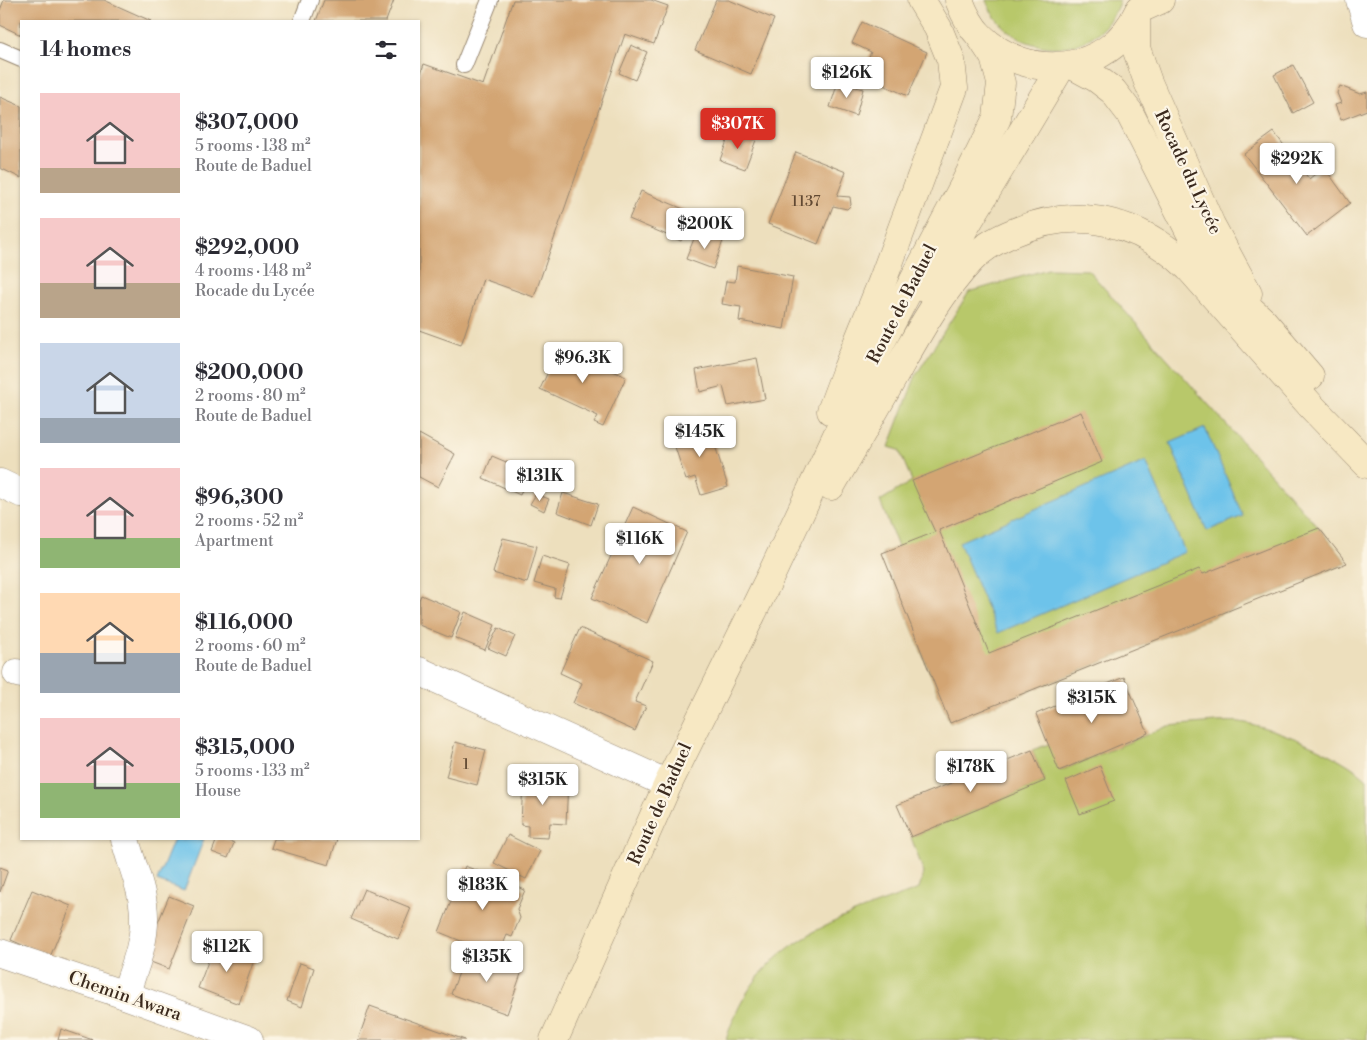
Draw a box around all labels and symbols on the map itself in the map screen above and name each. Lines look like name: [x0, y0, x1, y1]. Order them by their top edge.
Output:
pin: $126K: [812, 56, 882, 99]
street label: Rocade du Lycée: [1149, 106, 1227, 238]
pin: $307K: [703, 108, 773, 150]
pin: $292K: [1262, 142, 1332, 185]
house number: 1137: [792, 192, 821, 211]
pin: $200K: [670, 208, 740, 250]
street label: Route de Baduel: [862, 240, 942, 368]
pin: $96.3K: [542, 342, 624, 384]
pin: $145K: [665, 416, 735, 458]
pin: $131K: [505, 460, 575, 502]
pin: $116K: [605, 522, 675, 565]
pin: $315K: [1057, 682, 1127, 724]
street label: Route de Baduel: [623, 739, 697, 869]
pin: $178K: [936, 750, 1006, 793]
house number: 1: [463, 755, 470, 774]
pin: $315K: [508, 764, 578, 806]
pin: $183K: [448, 868, 518, 911]
pin: $112K: [192, 930, 262, 973]
pin: $135K: [452, 940, 522, 983]
street label: Chemin Awara: [65, 966, 186, 1026]

